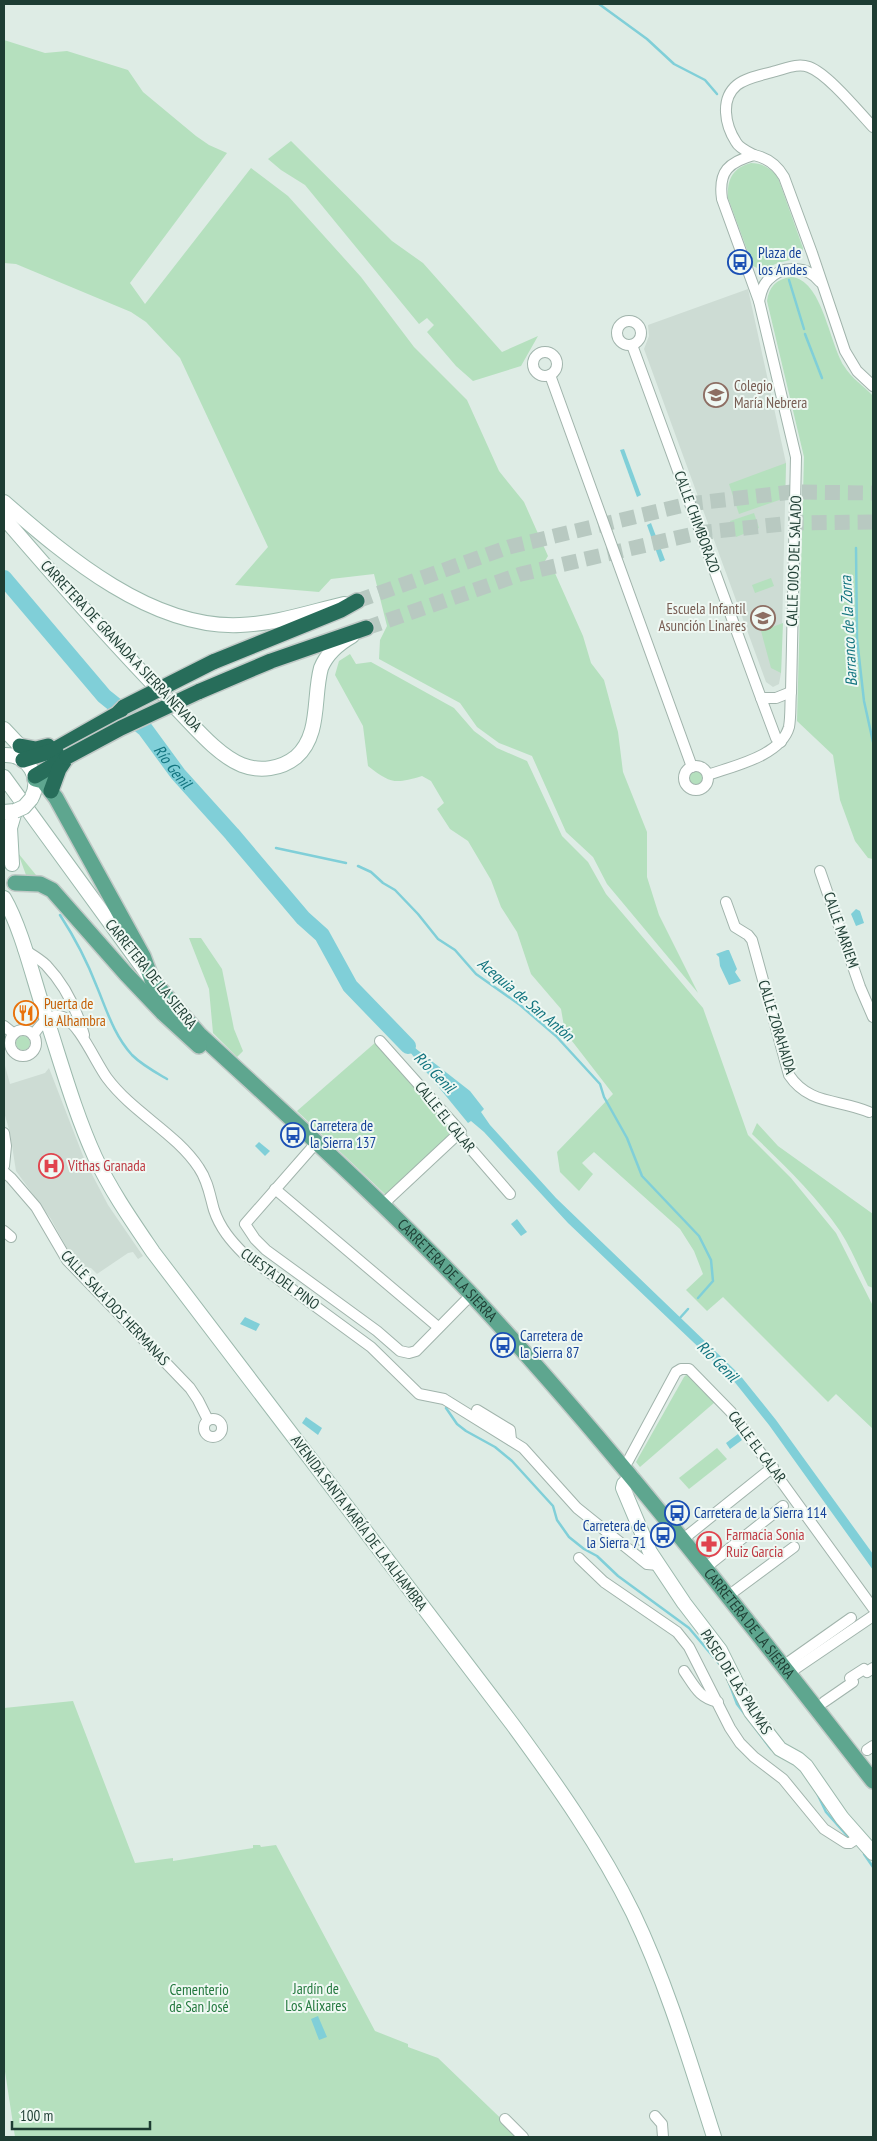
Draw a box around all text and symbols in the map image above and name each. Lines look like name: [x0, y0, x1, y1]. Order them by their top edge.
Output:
place label: Plaza de los Andes: [758, 243, 807, 279]
bus stop icon: Plaza de los Andes: [727, 249, 753, 275]
place label: Colegio María Nebrera: [734, 376, 807, 412]
school or university icon: Colegio María Nebrera: [703, 382, 729, 408]
street label: CALLE CHIMBORAZO: [670, 468, 725, 575]
street label: CALLE OJOS DEL SALADO: [782, 495, 805, 627]
street label: CARRETERA DE GRANADA A SIERRA NEVADA: [37, 556, 207, 736]
water label: Barranco de la Zorra: [835, 574, 861, 687]
place label: Escuela Infantil Asunción Linares: [658, 599, 747, 635]
school or university icon: Escuela Infantil Asunción Linares: [750, 605, 776, 631]
water label: Río Genil: [150, 740, 197, 794]
street label: CALLE MARIEM: [820, 889, 863, 970]
street label: CARRETERA DE LA SIERRA: [101, 915, 202, 1033]
water label: Acequia de San Antón: [474, 953, 579, 1046]
street label: CALLE ZORAHAIDA: [754, 978, 801, 1077]
place label: Puerta de la Alhambra: [44, 994, 106, 1030]
restaurant icon: Puerta de la Alhambra: [13, 1000, 39, 1026]
water label: Río Genil: [410, 1047, 461, 1098]
street label: CALLE EL CALAR: [411, 1078, 480, 1156]
place label: Carretera de la Sierra 137: [310, 1116, 376, 1152]
bus stop icon: Carretera de la Sierra 137: [280, 1122, 306, 1148]
hospital icon: Vithas Granada: [38, 1153, 64, 1179]
place label: Vithas Granada: [67, 1156, 146, 1175]
street label: CARRETERA DE LA SIERRA: [394, 1215, 502, 1326]
street label: CUESTA DEL PINO: [237, 1244, 323, 1314]
street label: CALLE SALA DOS HERMANAS: [57, 1246, 174, 1369]
place label: Carretera de la Sierra 87: [520, 1326, 583, 1362]
bus stop icon: Carretera de la Sierra 87: [490, 1332, 516, 1358]
water label: Río Genil: [693, 1336, 744, 1387]
street label: CALLE EL CALAR: [724, 1407, 791, 1486]
street label: AVENIDA SANTA MARÍA DE LA ALHAMBRA: [287, 1431, 432, 1615]
bus stop icon: Carretera de la Sierra 114: [664, 1500, 690, 1526]
place label: Carretera de la Sierra 114: [694, 1503, 827, 1522]
place label: Carretera de la Sierra 71: [583, 1516, 646, 1552]
bus stop icon: Carretera de la Sierra 71: [650, 1522, 676, 1548]
place label: Farmacia Sonia Ruiz Garcia: [726, 1525, 805, 1561]
pharmacy icon: Farmacia Sonia Ruiz Garcia: [696, 1531, 722, 1557]
street label: CARRETERA DE LA SIERRA: [700, 1564, 800, 1683]
street label: PASEO DE LAS PALMAS: [697, 1626, 776, 1738]
park label: Jardín de Los Alixares: [285, 1979, 347, 2015]
park label: Cementerio de San José: [169, 1980, 229, 2016]
scale bar: [12, 2098, 150, 2130]
text: 100 m: [20, 2106, 53, 2125]

